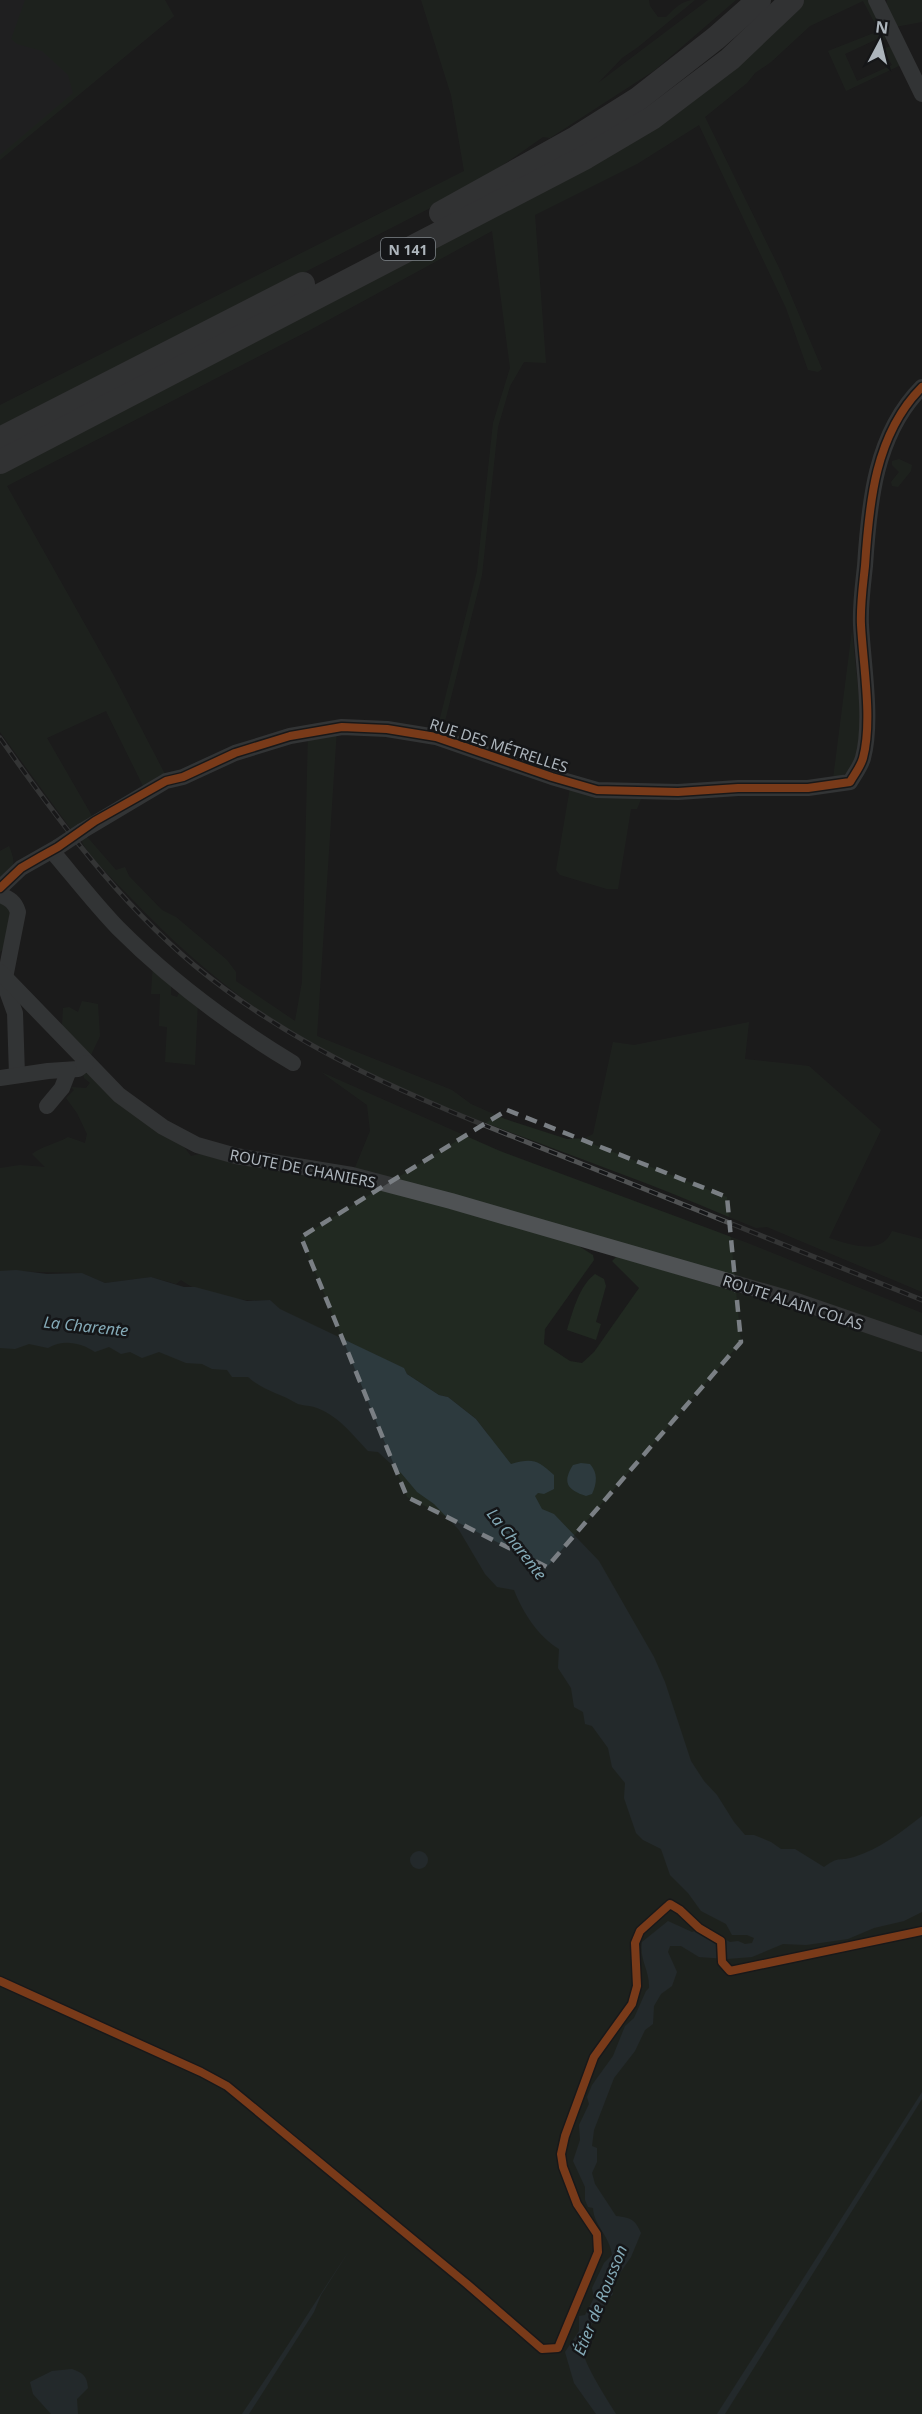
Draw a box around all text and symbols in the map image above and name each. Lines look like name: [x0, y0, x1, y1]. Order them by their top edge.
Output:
north arrow: [850, 12, 910, 72]
text: N: [874, 15, 890, 39]
road number: N 141: [381, 238, 435, 260]
street label: RUE DES MÉTRELLES: [427, 713, 571, 777]
street label: ROUTE DE CHANIERS: [228, 1144, 378, 1192]
street label: ROUTE ALAIN COLAS: [720, 1270, 866, 1334]
water label: La Charente: [42, 1311, 130, 1341]
water label: La Charente: [482, 1504, 552, 1584]
water label: Étier de Rousson: [568, 2242, 632, 2358]

